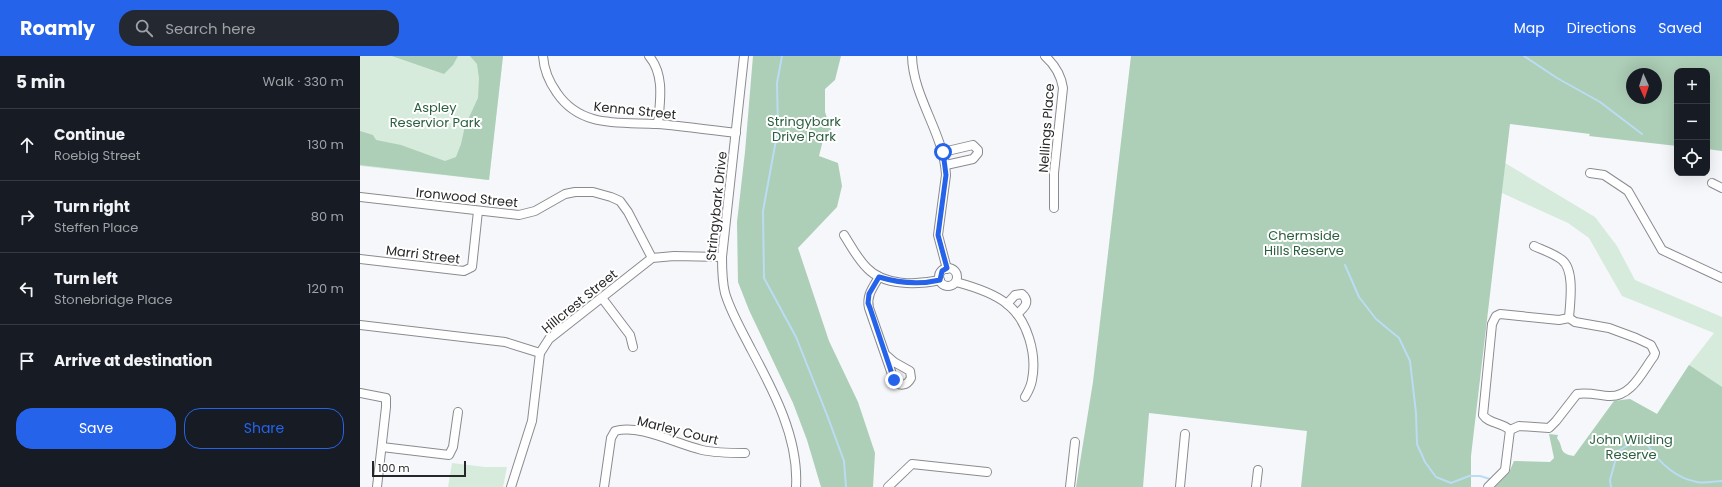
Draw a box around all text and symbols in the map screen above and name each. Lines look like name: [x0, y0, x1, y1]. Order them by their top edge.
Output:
search box: [119, 10, 399, 46]
text: Roamly: [20, 15, 95, 42]
icon: search: [133, 17, 155, 39]
text: Search here: [165, 18, 256, 39]
text: Map: [1514, 18, 1545, 38]
text: Directions: [1567, 18, 1636, 38]
text: Saved: [1658, 18, 1702, 38]
north arrow: [1626, 68, 1662, 104]
map controls: [1674, 68, 1710, 176]
button: +: [1674, 68, 1710, 104]
text: 5 min: [16, 70, 65, 94]
text: Walk · 330 m: [263, 72, 344, 91]
street label: Nellings Place: [1034, 83, 1059, 173]
street label: Kenna Street: [593, 97, 677, 124]
park label: Aspley Reservior Park: [390, 98, 481, 132]
button: −: [1674, 104, 1710, 140]
park label: Stringybark Drive Park: [767, 112, 841, 146]
text: Continue: [54, 124, 125, 145]
icon: ahead: [16, 134, 38, 156]
text: 130 m: [307, 135, 344, 154]
button: locate: [1674, 140, 1710, 176]
route start: [934, 143, 952, 161]
text: Roebig Street: [54, 146, 141, 165]
street label: Stringybark Drive: [701, 150, 732, 262]
street label: Ironwood Street: [415, 183, 519, 212]
text: Turn right: [54, 196, 130, 217]
icon: right: [16, 206, 38, 228]
text: 80 m: [311, 207, 344, 226]
text: Steffen Place: [54, 218, 138, 237]
park label: Chermside Hills Reserve: [1264, 226, 1344, 260]
street label: Marri Street: [385, 241, 461, 268]
street label: Hillcrest Street: [537, 265, 621, 338]
text: Turn left: [54, 268, 118, 289]
icon: left: [16, 278, 38, 300]
text: 120 m: [307, 279, 344, 298]
text: Stonebridge Place: [54, 290, 172, 309]
icon: arrive: [16, 350, 38, 372]
text: Arrive at destination: [54, 350, 212, 371]
route end: [885, 371, 903, 389]
button: Save: [16, 408, 176, 449]
button: Share: [184, 408, 344, 449]
street label: Marley Court: [635, 411, 721, 450]
park label: John Wilding Reserve: [1589, 430, 1673, 464]
scale bar: [372, 459, 466, 478]
text: 100 m: [378, 460, 410, 476]

